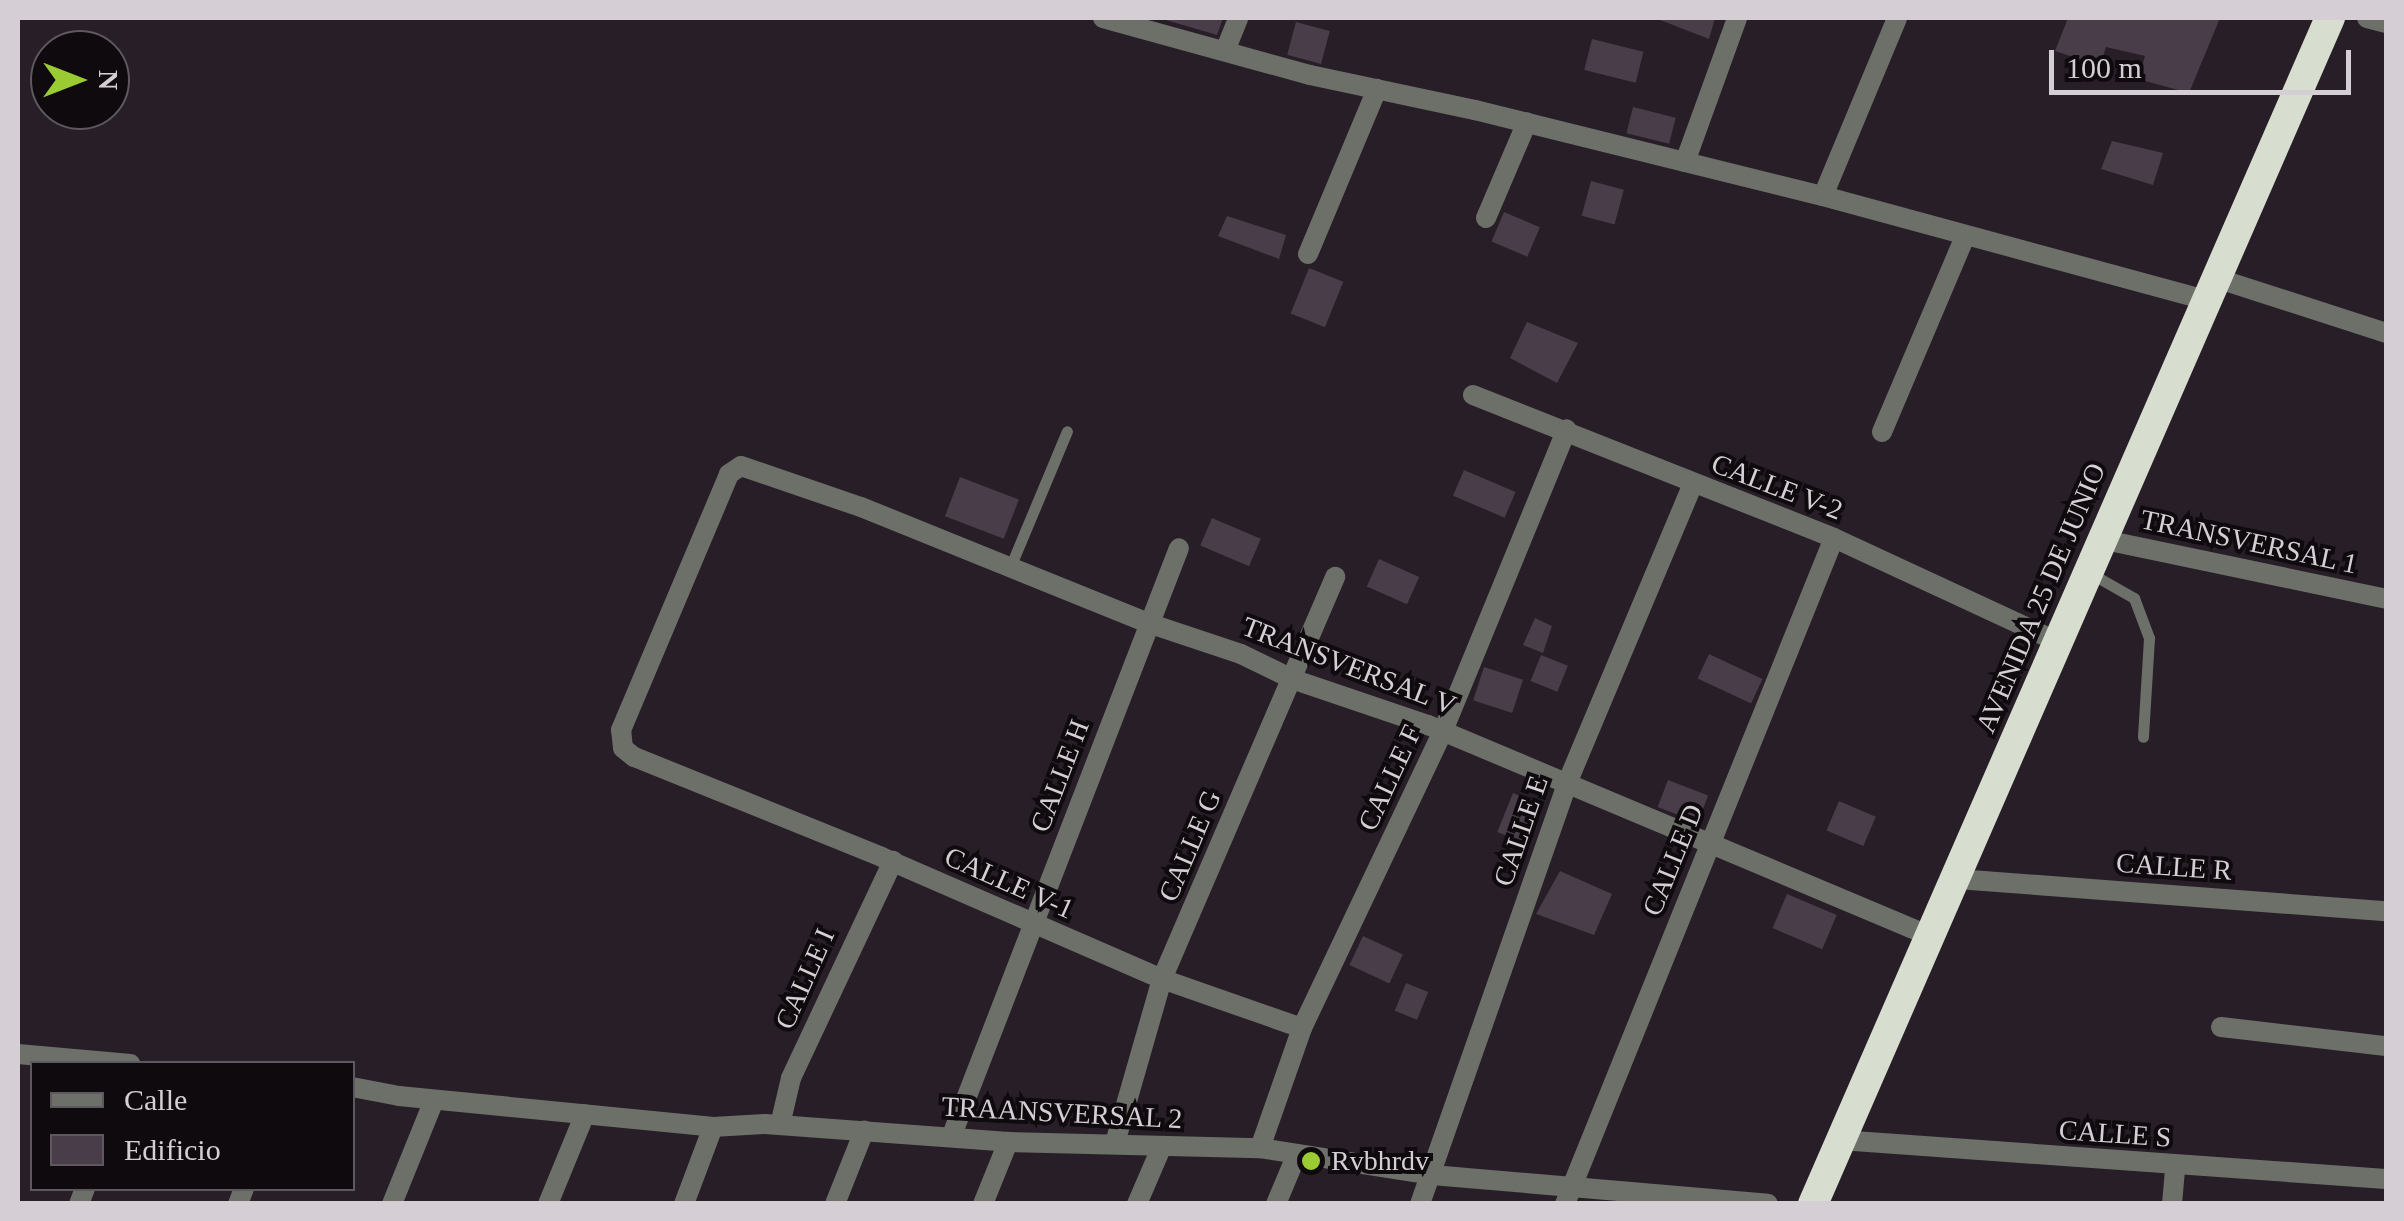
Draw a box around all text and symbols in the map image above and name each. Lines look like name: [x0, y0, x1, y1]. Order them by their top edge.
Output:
north arrow: [30, 30, 130, 130]
scale bar: [2054, 30, 2356, 92]
text: 100 m: [2066, 51, 2142, 84]
text: N: [93, 70, 124, 90]
street label: CALLE V-2: [1706, 447, 1848, 527]
street label: AVENIDA 25 DE JUNIO: [1969, 457, 2113, 739]
street label: TRANSVERSAL 1: [2137, 503, 2361, 581]
street label: TRANSVERSAL V: [1237, 609, 1461, 723]
street label: CALLE H: [1023, 715, 1097, 837]
street label: CALLE F: [1351, 720, 1429, 836]
street label: CALLE E: [1487, 771, 1555, 891]
street label: CALLE G: [1152, 785, 1228, 907]
street label: CALLE D: [1635, 799, 1711, 921]
street label: CALLE V-1: [939, 840, 1079, 926]
street label: CALLE R: [2115, 846, 2233, 888]
street label: CALLE I: [768, 924, 842, 1034]
legend: [30, 1061, 355, 1191]
text: Calle: [124, 1083, 187, 1116]
street label: TRAANSVERSAL 2: [940, 1090, 1184, 1136]
street label: CALLE S: [2058, 1113, 2172, 1155]
text: Edificio: [124, 1133, 221, 1166]
place label: Rvbhrdv: [1331, 1144, 1429, 1178]
marker: Rvbhrdv: [1300, 1150, 1322, 1172]

